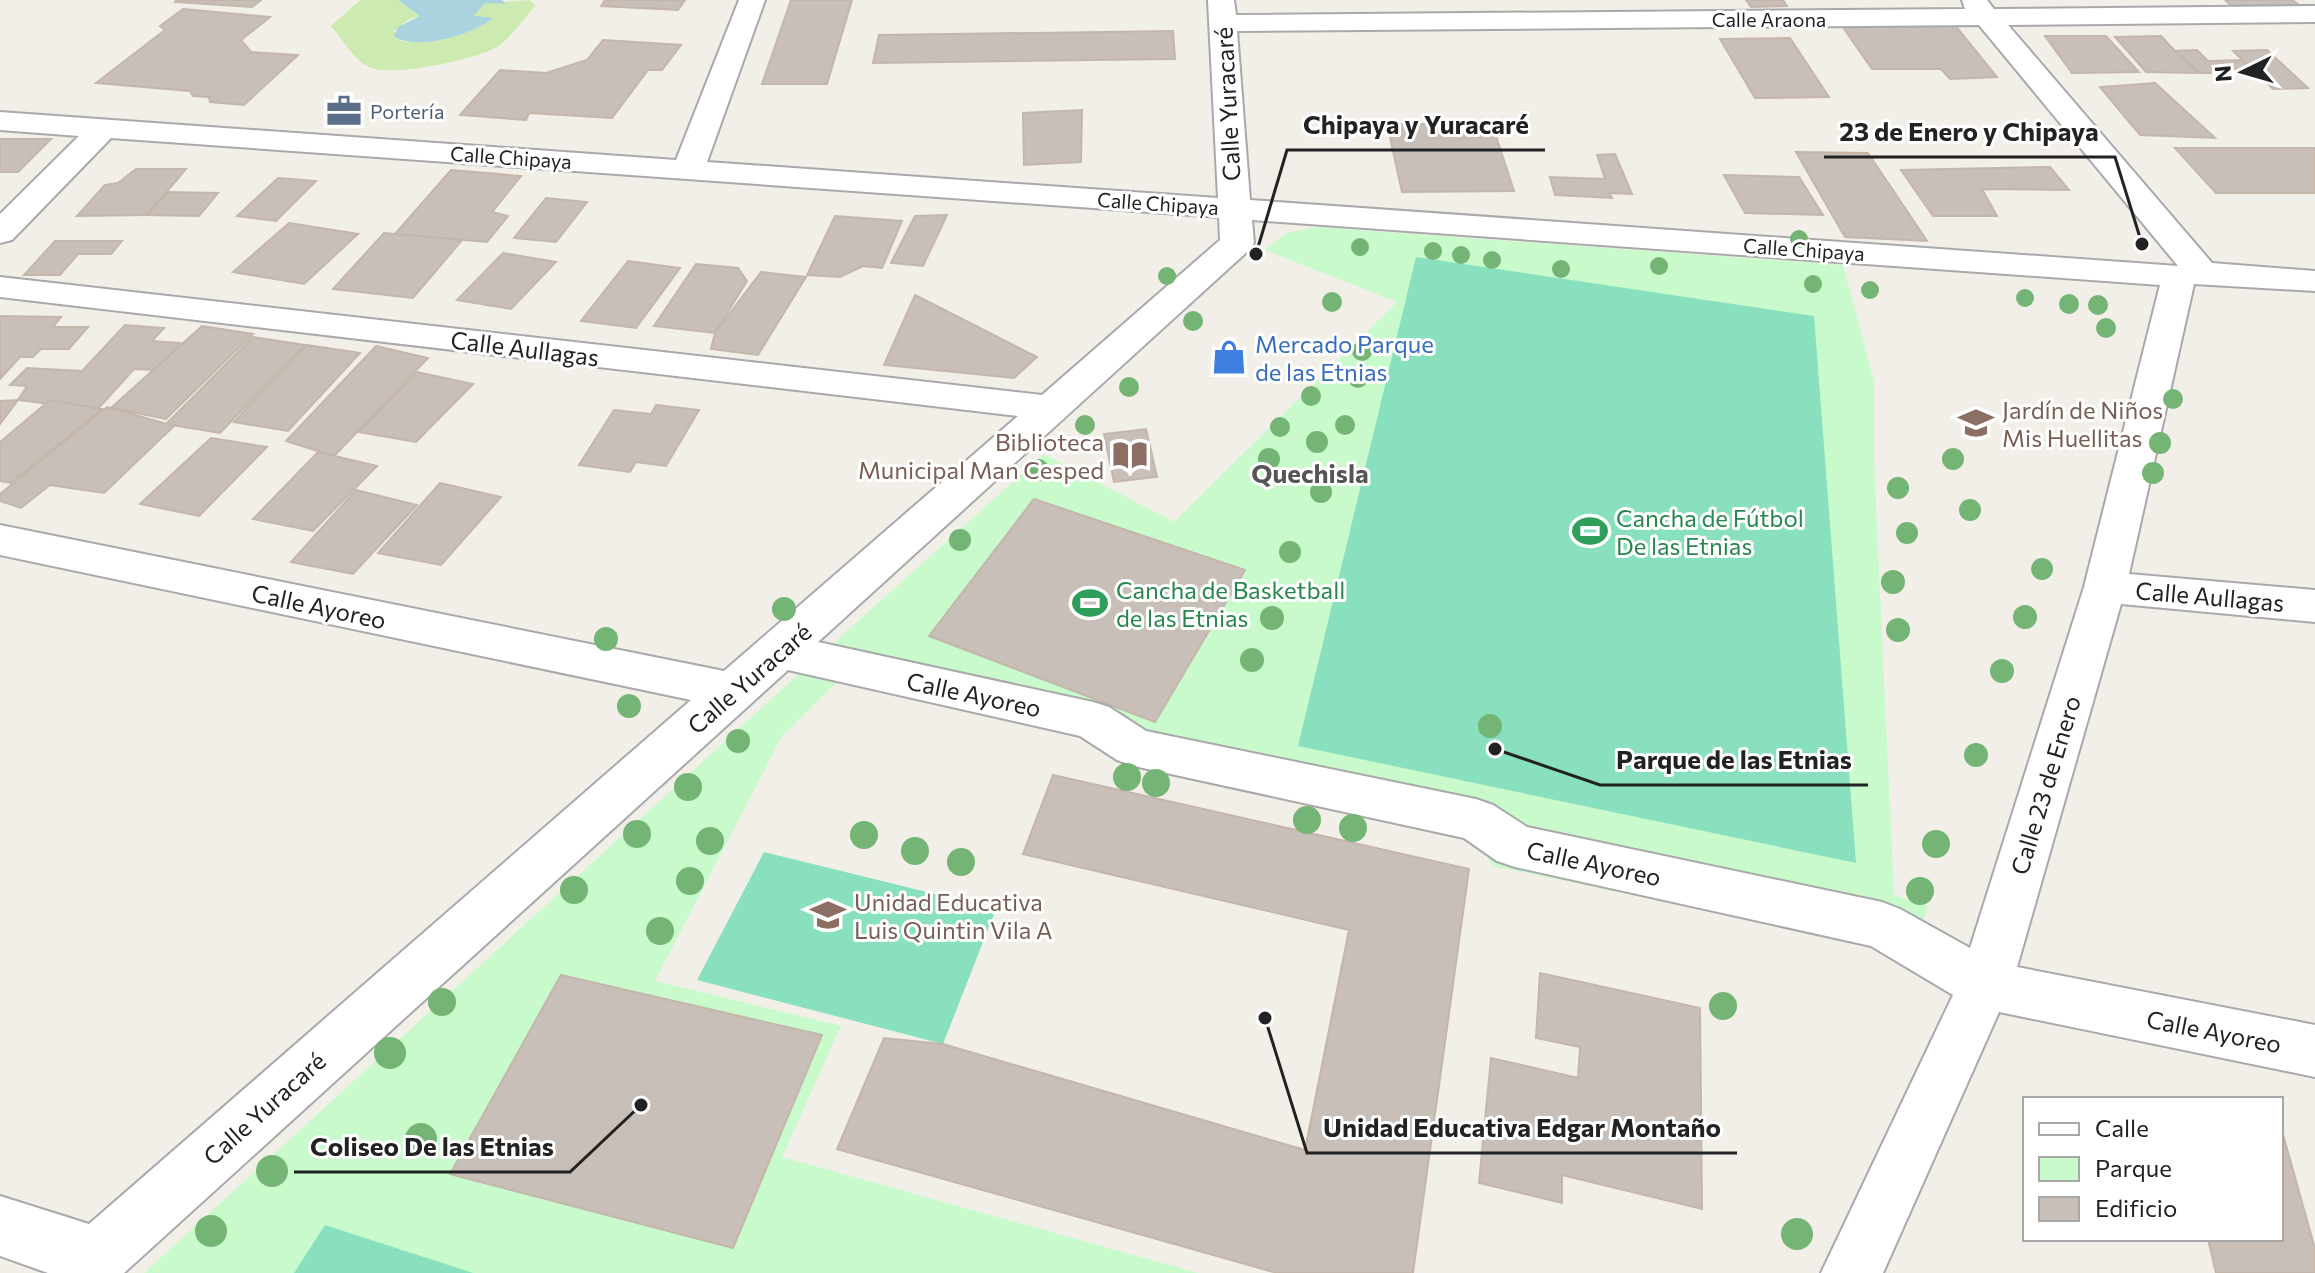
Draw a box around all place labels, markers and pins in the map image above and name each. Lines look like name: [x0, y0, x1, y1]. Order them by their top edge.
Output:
office icon: Portería: [325, 92, 363, 130]
place label: Portería: [370, 99, 444, 123]
callout: Chipaya y Yuracaré: [1287, 100, 1545, 150]
callout: 23 de Enero y Chipaya: [1824, 107, 2115, 157]
place label: Mercado Parque de las Etnias: [1255, 329, 1434, 386]
shop icon: Mercado Parque de las Etnias: [1210, 338, 1248, 376]
place label: Jardín de Niños Mis Huellitas: [2002, 395, 2163, 452]
school or university icon: Jardín de Niños Mis Huellitas: [1957, 404, 1995, 442]
place label: Biblioteca Municipal Man Cesped: [858, 427, 1104, 484]
library icon: Biblioteca Municipal Man Cesped: [1111, 436, 1149, 474]
place label: Cancha de Fútbol De las Etnias: [1616, 503, 1804, 560]
sports icon: Cancha de Fútbol De las Etnias: [1571, 512, 1609, 550]
place label: Cancha de Basketball de las Etnias: [1116, 575, 1345, 632]
sports icon: Cancha de Basketball de las Etnias: [1071, 584, 1109, 622]
callout: Parque de las Etnias: [1600, 735, 1868, 785]
place label: Unidad Educativa Luis Quintin Vila A: [854, 887, 1053, 944]
school or university icon: Unidad Educativa Luis Quintin Vila A: [809, 896, 847, 934]
callout: Unidad Educativa Edgar Montaño: [1307, 1103, 1737, 1153]
callout: Coliseo De las Etnias: [294, 1122, 570, 1172]

